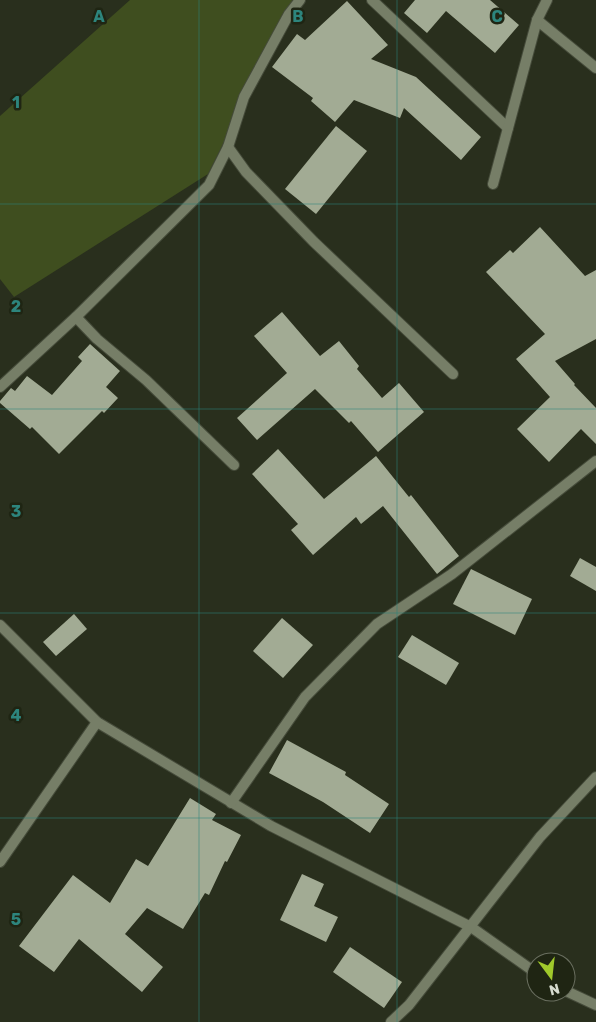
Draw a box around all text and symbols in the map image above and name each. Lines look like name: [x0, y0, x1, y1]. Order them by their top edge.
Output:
text: A: [93, 7, 105, 26]
text: B: [292, 7, 304, 26]
text: C: [491, 7, 503, 26]
text: 1: [12, 93, 20, 112]
text: 2: [11, 297, 21, 316]
text: 3: [11, 502, 21, 521]
text: 4: [11, 706, 22, 725]
text: 5: [11, 910, 21, 929]
north arrow: [526, 952, 576, 1002]
text: N: [547, 980, 561, 999]

